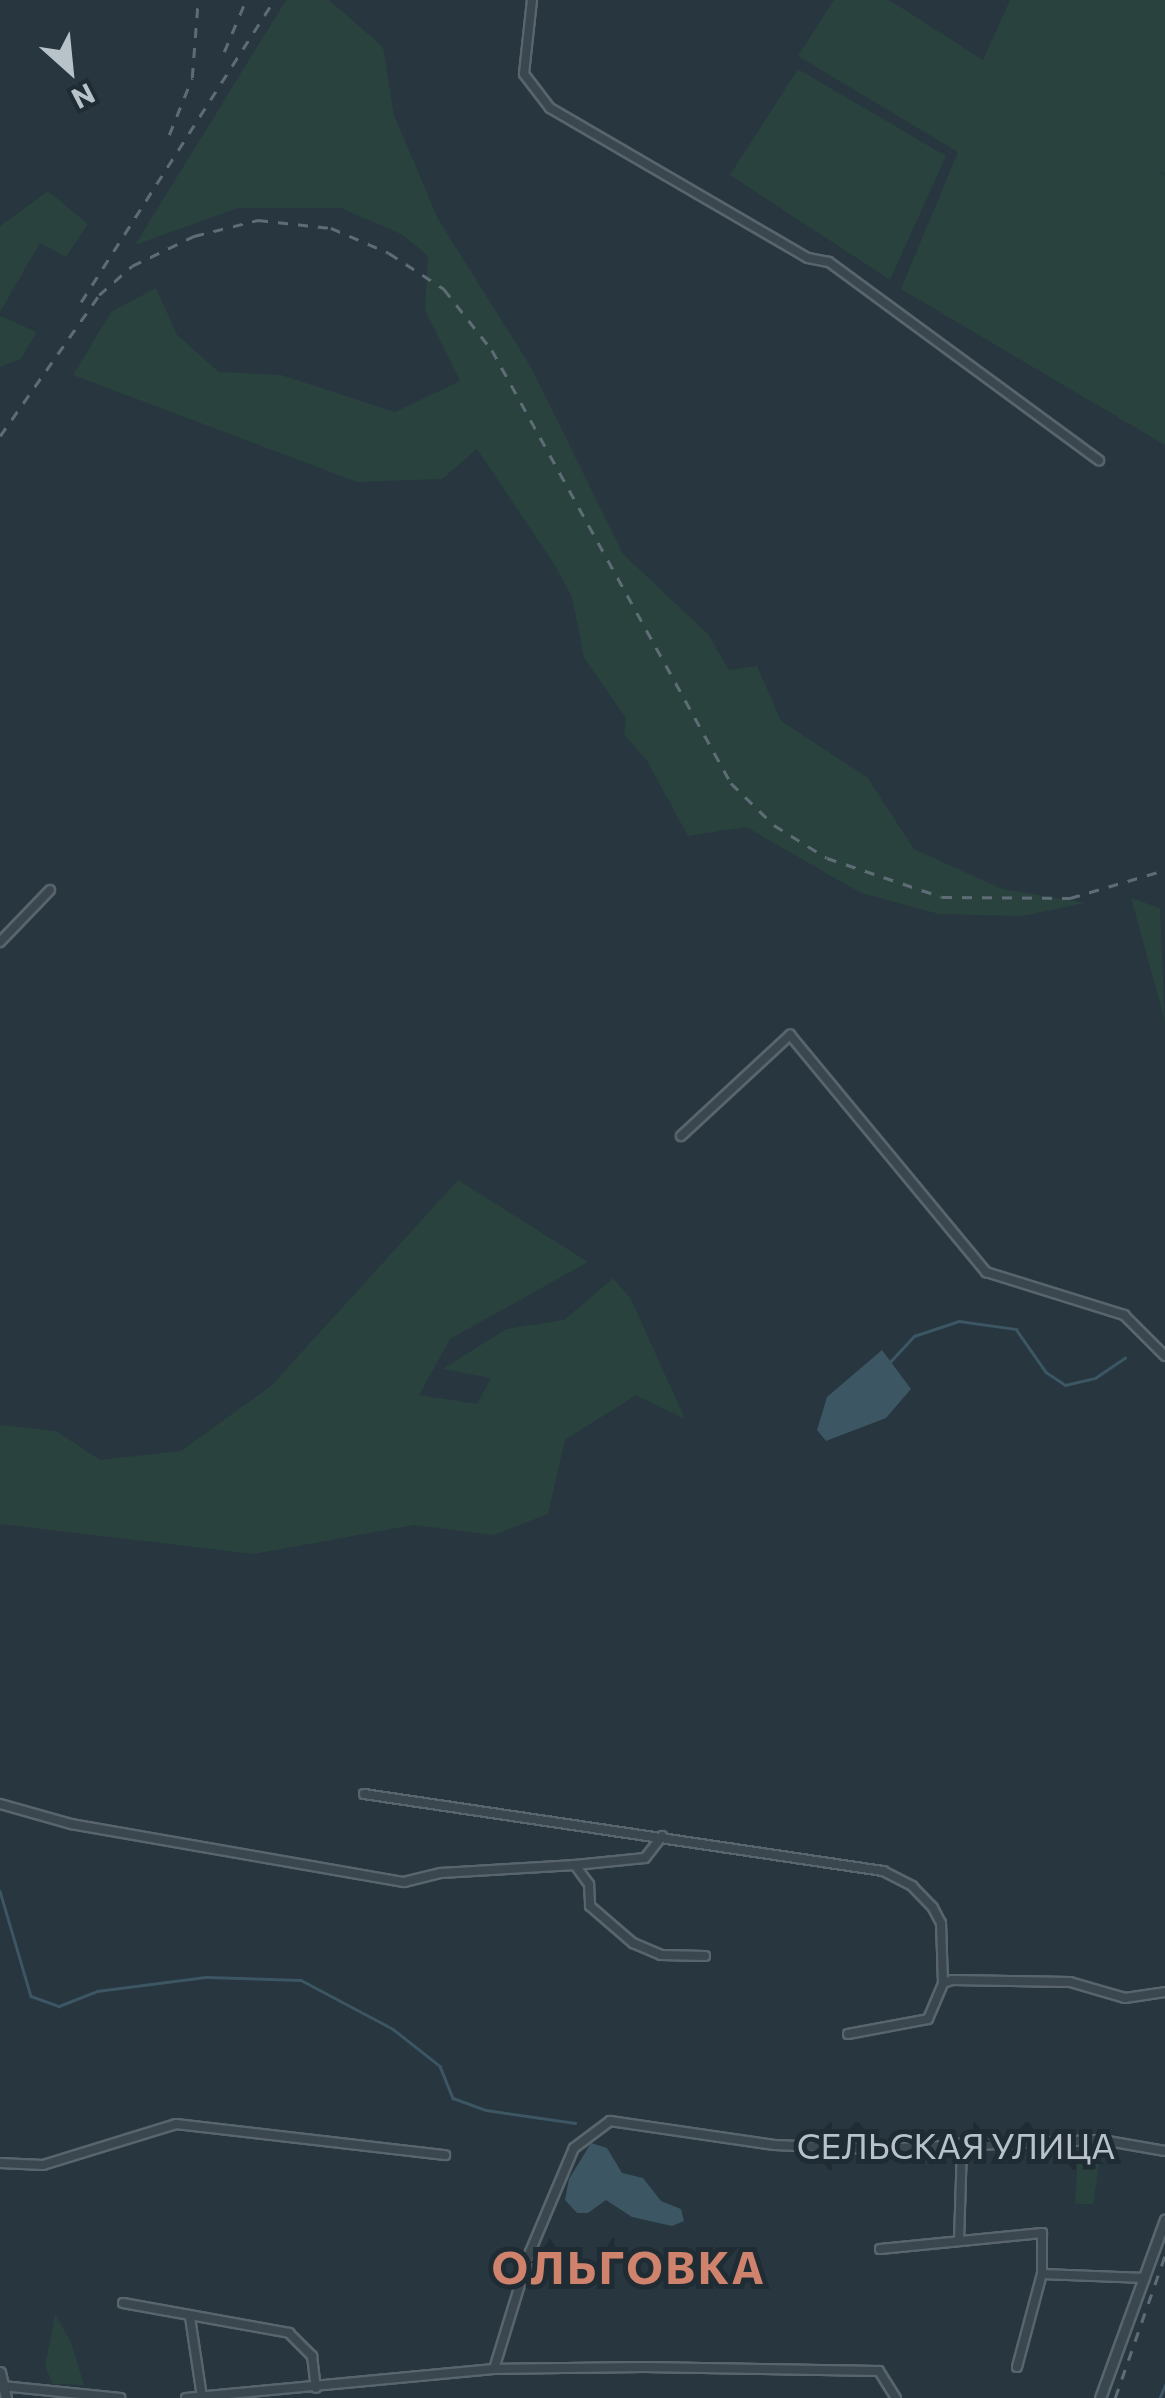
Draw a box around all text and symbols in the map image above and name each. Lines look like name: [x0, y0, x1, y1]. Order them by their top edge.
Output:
north arrow: [20, 20, 120, 120]
text: N: [67, 77, 101, 117]
street label: СЕЛЬСКАЯ УЛИЦА: [797, 2124, 1115, 2166]
district label: ОЛЬГОВКА: [492, 2239, 766, 2293]

